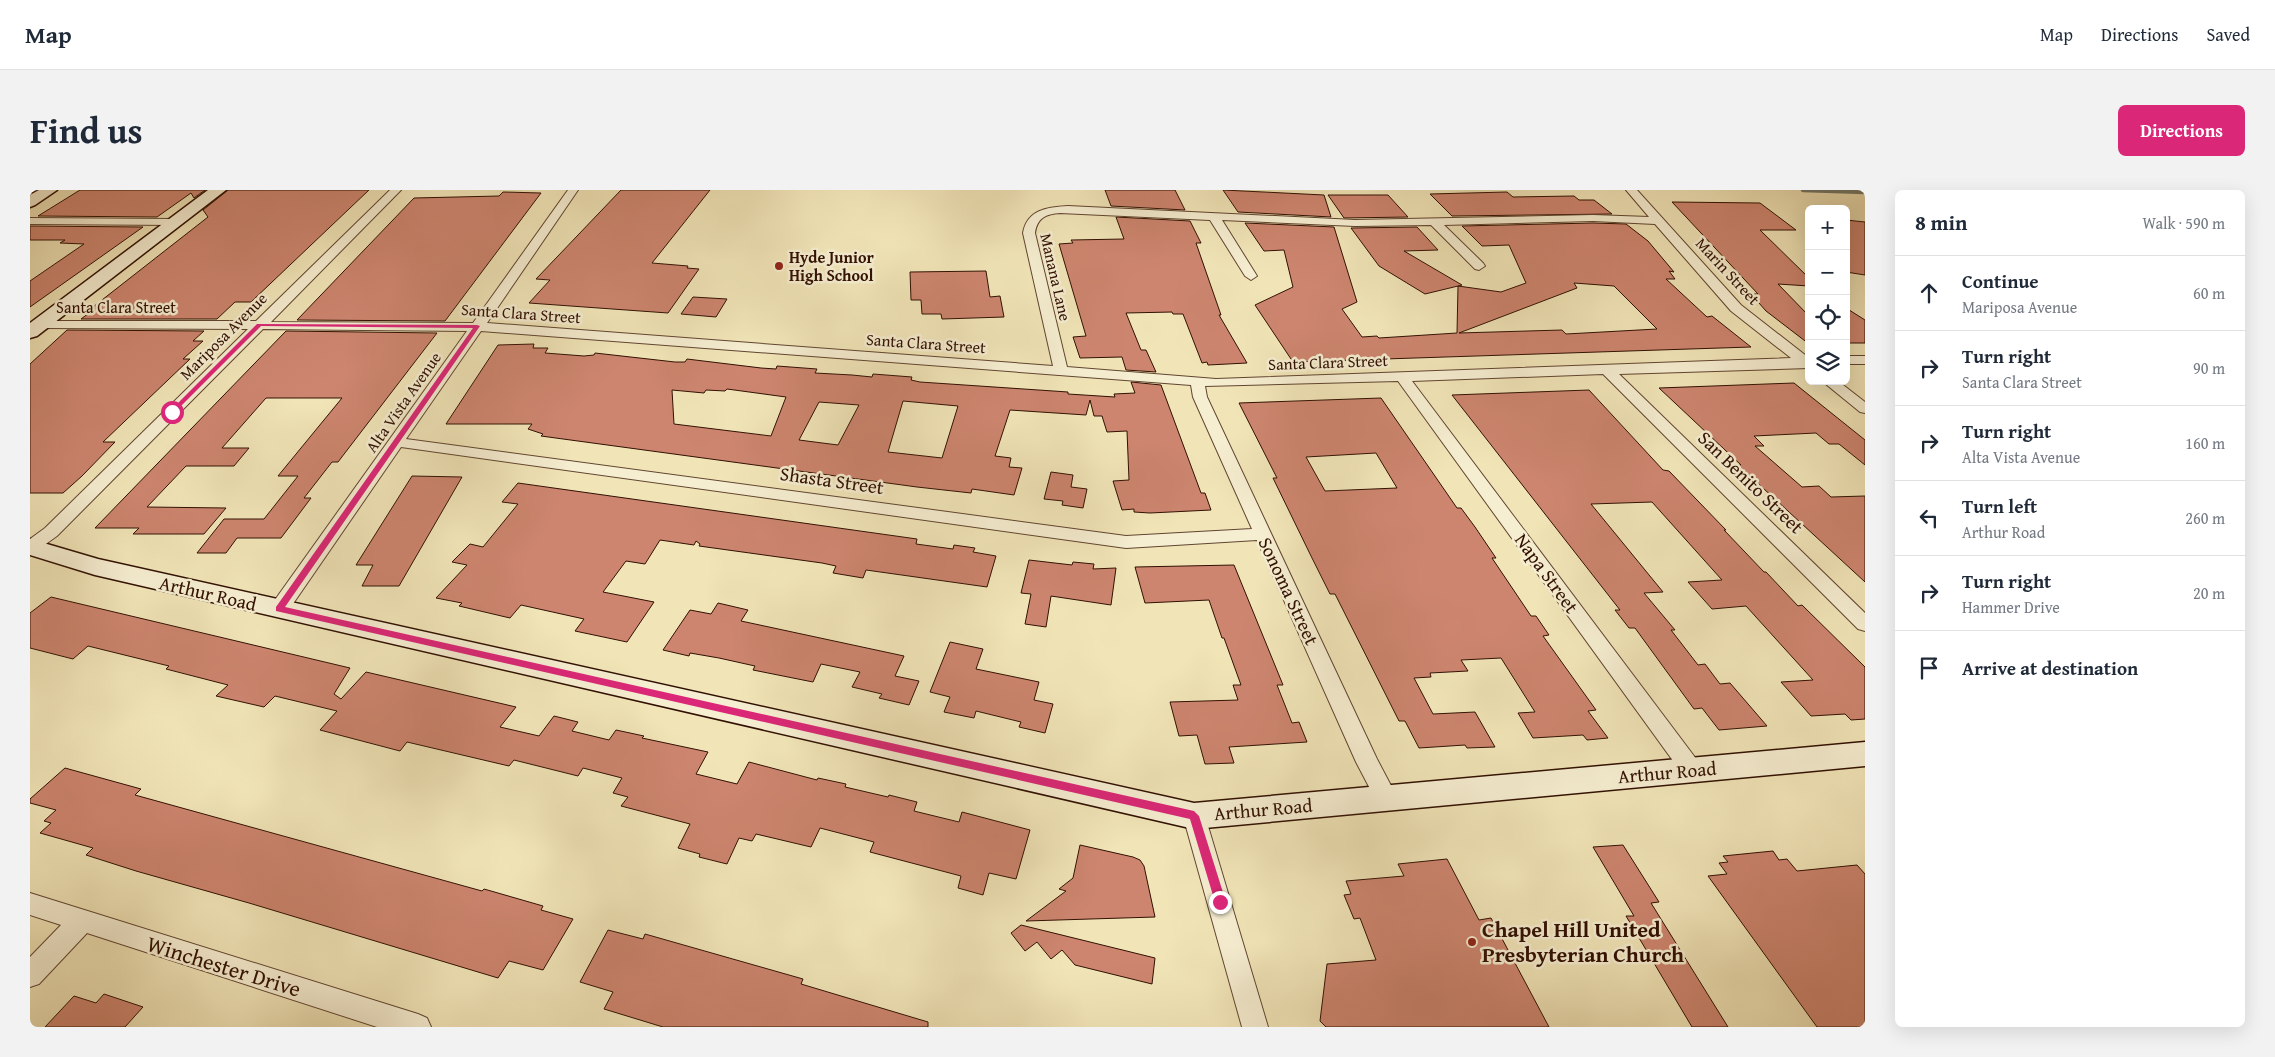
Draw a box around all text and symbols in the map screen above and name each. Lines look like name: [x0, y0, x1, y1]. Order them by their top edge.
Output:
text: Map: [25, 17, 72, 52]
text: Map: [2040, 21, 2073, 48]
text: Directions: [2101, 21, 2178, 48]
text: Saved: [2206, 21, 2250, 48]
text: Find us: [30, 105, 143, 156]
button: Directions: [2118, 105, 2245, 156]
map controls: [1805, 205, 1850, 385]
button: +: [1805, 205, 1850, 250]
text: 8 min: [1915, 207, 1967, 238]
text: Walk · 590 m: [2142, 211, 2225, 235]
street label: Manana Lane: [1034, 231, 1078, 323]
street label: Marin Street: [1690, 232, 1766, 310]
place label: Hyde Junior High School: [789, 245, 874, 287]
button: −: [1805, 250, 1850, 295]
marker: Hyde Junior High School: [773, 260, 785, 272]
text: Continue: [1962, 267, 2039, 295]
icon: ahead: [1915, 279, 1943, 307]
text: 60 m: [2193, 281, 2225, 305]
street label: Mariposa Avenue: [174, 287, 272, 385]
street label: Santa Clara Street: [56, 295, 176, 319]
button: locate: [1805, 295, 1850, 340]
text: Mariposa Avenue: [1962, 295, 2077, 319]
street label: Santa Clara Street: [460, 297, 582, 329]
street label: Santa Clara Street: [865, 327, 987, 359]
button: layers: [1805, 340, 1850, 385]
text: Turn right: [1962, 342, 2051, 370]
street label: Alta Vista Avenue: [359, 347, 447, 457]
street label: Santa Clara Street: [1268, 348, 1389, 376]
icon: right: [1915, 354, 1943, 382]
text: 90 m: [2193, 356, 2225, 380]
text: Santa Clara Street: [1962, 370, 2082, 394]
route start: [161, 401, 184, 424]
text: Turn right: [1962, 417, 2051, 445]
street label: San Benito Street: [1692, 424, 1810, 540]
icon: right: [1915, 429, 1943, 457]
text: 160 m: [2185, 431, 2225, 455]
text: Alta Vista Avenue: [1962, 445, 2080, 469]
street label: Shasta Street: [778, 459, 886, 501]
text: Turn left: [1962, 492, 2037, 520]
icon: left: [1915, 504, 1943, 532]
text: 260 m: [2185, 506, 2225, 530]
text: Arthur Road: [1962, 520, 2045, 544]
street label: Napa Street: [1508, 527, 1586, 619]
street label: Sonoma Street: [1252, 532, 1326, 650]
text: Turn right: [1962, 567, 2051, 595]
street label: Arthur Road: [157, 568, 260, 618]
icon: right: [1915, 579, 1943, 607]
text: 20 m: [2193, 581, 2225, 605]
text: Hammer Drive: [1962, 595, 2060, 619]
icon: arrive: [1915, 654, 1943, 682]
text: Arrive at destination: [1962, 654, 2138, 682]
street label: Arthur Road: [1617, 754, 1718, 790]
street label: Arthur Road: [1213, 791, 1314, 827]
route end: [1209, 891, 1232, 914]
place label: Chapel Hill United Presbyterian Church: [1482, 913, 1684, 970]
street label: Winchester Drive: [143, 927, 305, 1005]
marker: Chapel Hill United Presbyterian Church: [1466, 936, 1478, 948]

